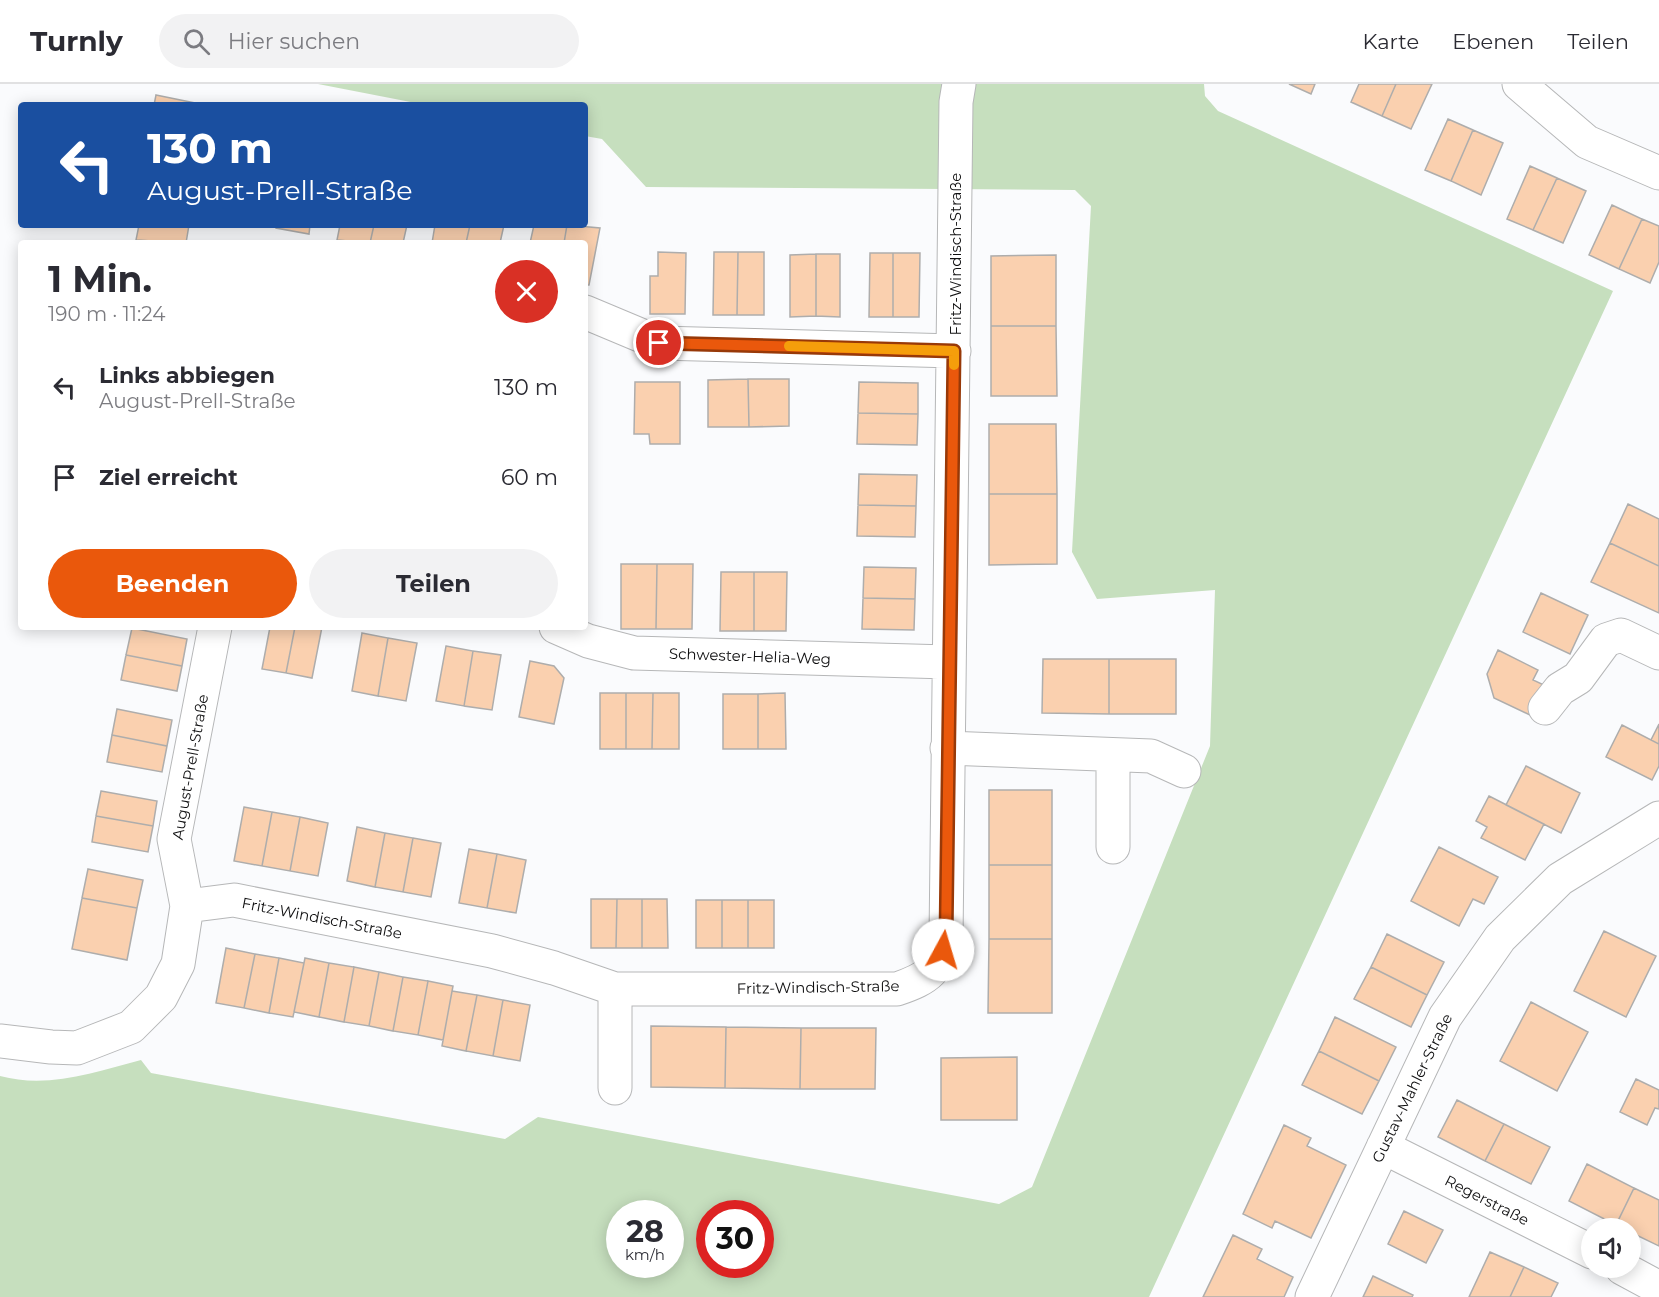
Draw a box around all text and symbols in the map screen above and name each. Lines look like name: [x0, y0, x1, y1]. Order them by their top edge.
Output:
search box: [159, 14, 579, 68]
text: Turnly: [30, 24, 123, 58]
icon: search: [180, 25, 213, 58]
text: Hier suchen: [228, 28, 360, 55]
text: Karte: [1363, 29, 1419, 54]
text: Ebenen: [1452, 29, 1534, 54]
text: Teilen: [1567, 29, 1629, 54]
text: 130 m: [147, 122, 273, 174]
icon: left: [48, 126, 126, 204]
street label: Fritz-Windisch-Straße: [946, 173, 965, 335]
text: August-Prell-Straße: [147, 174, 413, 207]
text: 1 Min.: [48, 257, 152, 301]
button: close: [495, 260, 558, 323]
text: 190 m · 11:24: [48, 302, 165, 326]
pin: [633, 317, 684, 368]
icon: arrive: [642, 326, 675, 359]
text: Links abbiegen: [99, 362, 275, 389]
icon: left: [48, 371, 81, 404]
text: 130 m: [494, 374, 558, 401]
text: August-Prell-Straße: [99, 389, 296, 413]
icon: arrive: [48, 461, 81, 494]
text: Ziel erreicht: [99, 464, 238, 491]
text: 60 m: [501, 464, 558, 491]
button: Beenden: [48, 549, 297, 618]
button: Teilen: [309, 549, 558, 618]
street label: Schwester-Helia-Weg: [669, 644, 831, 668]
street label: August-Prell-Straße: [168, 693, 212, 841]
street label: Fritz-Windisch-Straße: [240, 893, 404, 943]
position arrow: [911, 918, 975, 982]
street label: Fritz-Windisch-Straße: [736, 976, 900, 998]
street label: Gustav-Mahler-Straße: [1368, 1010, 1456, 1166]
street label: Regerstraße: [1442, 1171, 1532, 1229]
speed limit sign: 30: [696, 1200, 774, 1278]
text: 28: [626, 1213, 664, 1250]
map controls: [1581, 1218, 1641, 1278]
button: sound: [1581, 1218, 1641, 1278]
text: km/h: [625, 1245, 665, 1264]

